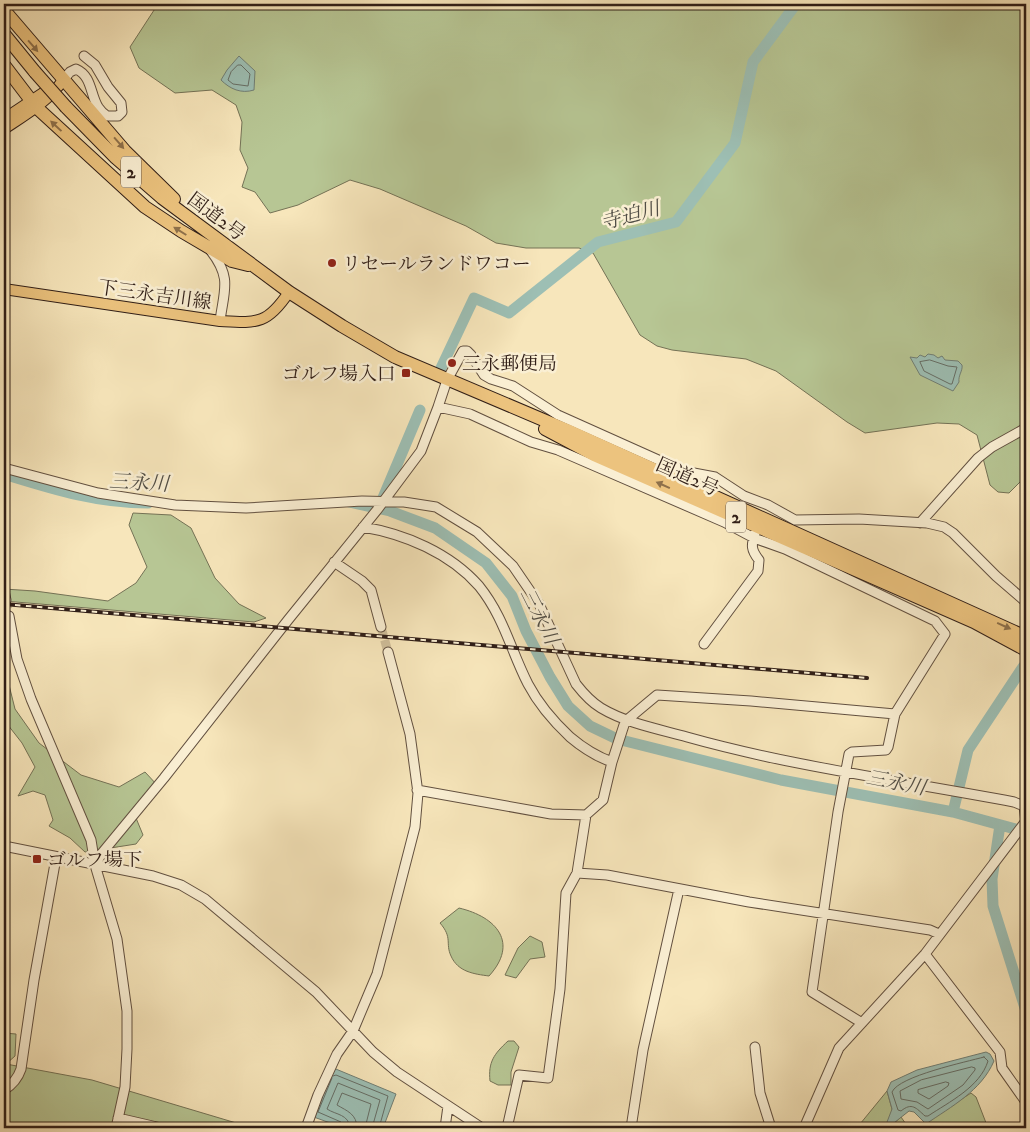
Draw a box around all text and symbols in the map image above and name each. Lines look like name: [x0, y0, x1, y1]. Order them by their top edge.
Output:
one-way arrow: [27, 39, 39, 51]
one-way arrow: [50, 120, 62, 132]
one-way arrow: [113, 137, 124, 150]
road number: 2: [121, 156, 141, 188]
street label: 国道2号: [183, 188, 250, 246]
water label: 寺迫川: [598, 196, 665, 236]
one-way arrow: [174, 226, 187, 235]
place label: リセールランドワコー: [342, 253, 531, 276]
marker: リセールランドワコー: [326, 257, 338, 269]
street label: 下三永吉川線: [97, 276, 213, 315]
place label: 三永郵便局: [462, 353, 557, 376]
marker: 三永郵便局: [446, 357, 458, 369]
place label: ゴルフ場入口: [282, 363, 396, 386]
marker: ゴルフ場入口: [400, 367, 412, 379]
street label: 国道2号: [652, 453, 722, 501]
water label: 三永川: [108, 469, 172, 498]
one-way arrow: [656, 481, 670, 489]
road number: 2: [726, 502, 746, 532]
water label: 三永川: [514, 584, 564, 651]
one-way arrow: [997, 622, 1011, 630]
water label: 三永川: [864, 765, 930, 802]
place label: ゴルフ場下: [47, 849, 142, 872]
marker: ゴルフ場下: [31, 853, 43, 865]

